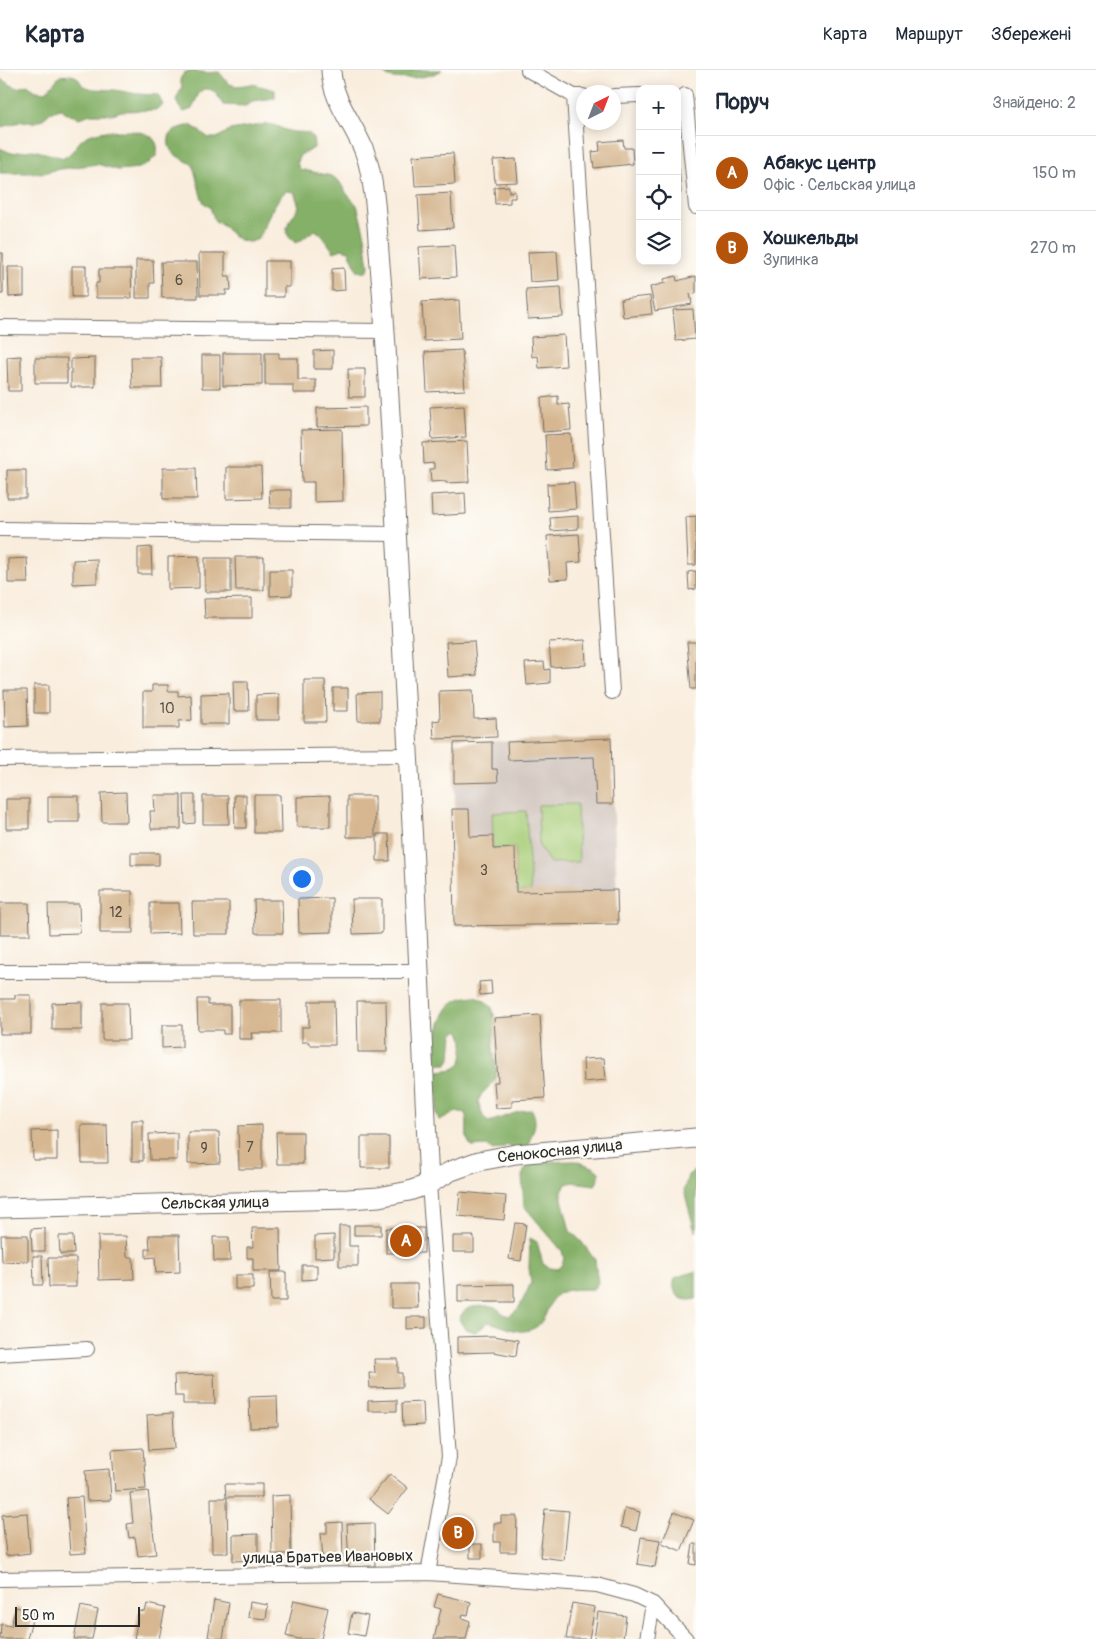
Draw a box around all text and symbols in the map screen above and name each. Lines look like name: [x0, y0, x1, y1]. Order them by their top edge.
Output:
text: Карта: [25, 20, 84, 49]
text: Карта: [823, 23, 867, 46]
text: Маршрут: [895, 23, 963, 46]
text: Збережені: [991, 23, 1071, 46]
north arrow: [576, 85, 621, 130]
map controls: [636, 85, 681, 265]
button: +: [636, 85, 681, 130]
text: Поруч: [716, 89, 769, 116]
text: Знайдено: 2: [993, 93, 1076, 113]
button: −: [636, 130, 681, 175]
text: Абакус центр: [763, 151, 876, 175]
text: A: [727, 163, 737, 183]
text: 150 m: [1032, 163, 1076, 183]
button: locate: [636, 175, 681, 220]
text: Офіс · Сельская улица: [763, 175, 916, 195]
button: layers: [636, 220, 681, 265]
text: Хошкельды: [763, 226, 858, 250]
text: B: [727, 238, 737, 258]
text: 270 m: [1030, 238, 1076, 258]
text: Зупинка: [763, 250, 818, 270]
house number: 6: [175, 272, 183, 289]
house number: 10: [159, 700, 175, 717]
house number: 3: [480, 862, 488, 879]
your location: [289, 866, 315, 892]
house number: 12: [109, 904, 123, 921]
street label: Сенокосная улица: [497, 1134, 623, 1168]
house number: 7: [246, 1139, 254, 1156]
house number: 9: [200, 1140, 208, 1157]
street label: Сельская улица: [161, 1192, 269, 1214]
pin: A: [390, 1222, 422, 1260]
pin: B: [442, 1514, 474, 1552]
street label: улица Братьев Ивановых: [242, 1546, 413, 1569]
scale bar: [15, 1604, 140, 1627]
text: 50 m: [22, 1607, 55, 1624]

